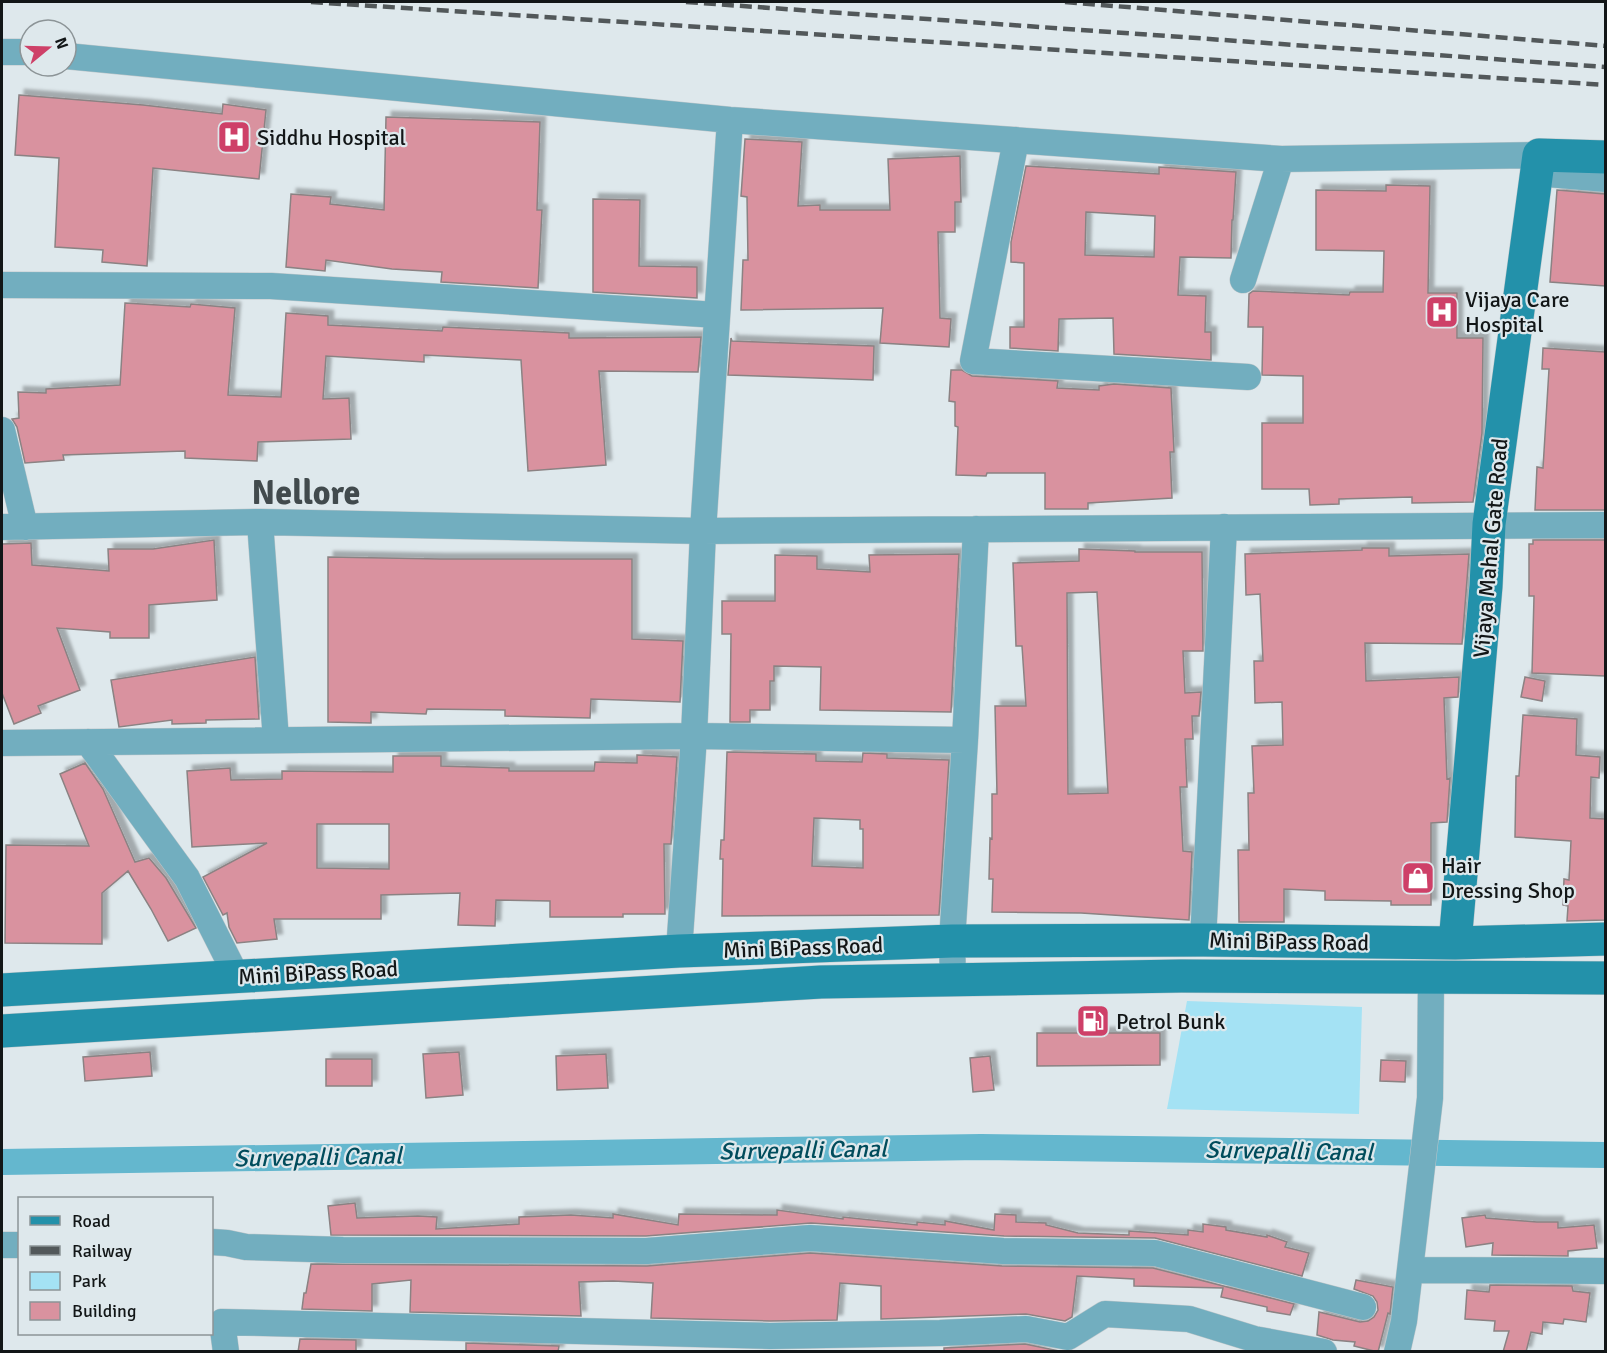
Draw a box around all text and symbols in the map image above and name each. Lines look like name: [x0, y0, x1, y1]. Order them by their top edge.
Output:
north arrow: [18, 18, 78, 78]
text: N: [50, 35, 73, 52]
hospital icon: Siddhu Hospital: [216, 119, 252, 155]
place label: Siddhu Hospital: [257, 124, 406, 151]
place label: Vijaya Care Hospital: [1465, 286, 1570, 338]
hospital icon: Vijaya Care Hospital: [1424, 294, 1460, 330]
street label: Vijaya Mahal Gate Road: [1467, 437, 1514, 659]
district label: Nellore: [252, 472, 360, 514]
place label: Hair Dressing Shop: [1441, 852, 1575, 904]
shop icon: Hair Dressing Shop: [1400, 860, 1436, 896]
street label: Mini BiPass Road: [1209, 927, 1369, 956]
street label: Mini BiPass Road: [723, 931, 884, 964]
street label: Mini BiPass Road: [237, 955, 399, 990]
fuel station icon: Petrol Bunk: [1075, 1003, 1111, 1039]
place label: Petrol Bunk: [1116, 1008, 1225, 1035]
water label: Survepalli Canal: [719, 1134, 889, 1166]
water label: Survepalli Canal: [1205, 1135, 1375, 1167]
water label: Survepalli Canal: [234, 1141, 404, 1173]
legend: [18, 1197, 213, 1335]
text: Road: [72, 1210, 111, 1232]
text: Railway: [72, 1240, 133, 1262]
text: Park: [72, 1270, 107, 1292]
text: Building: [72, 1300, 136, 1322]

